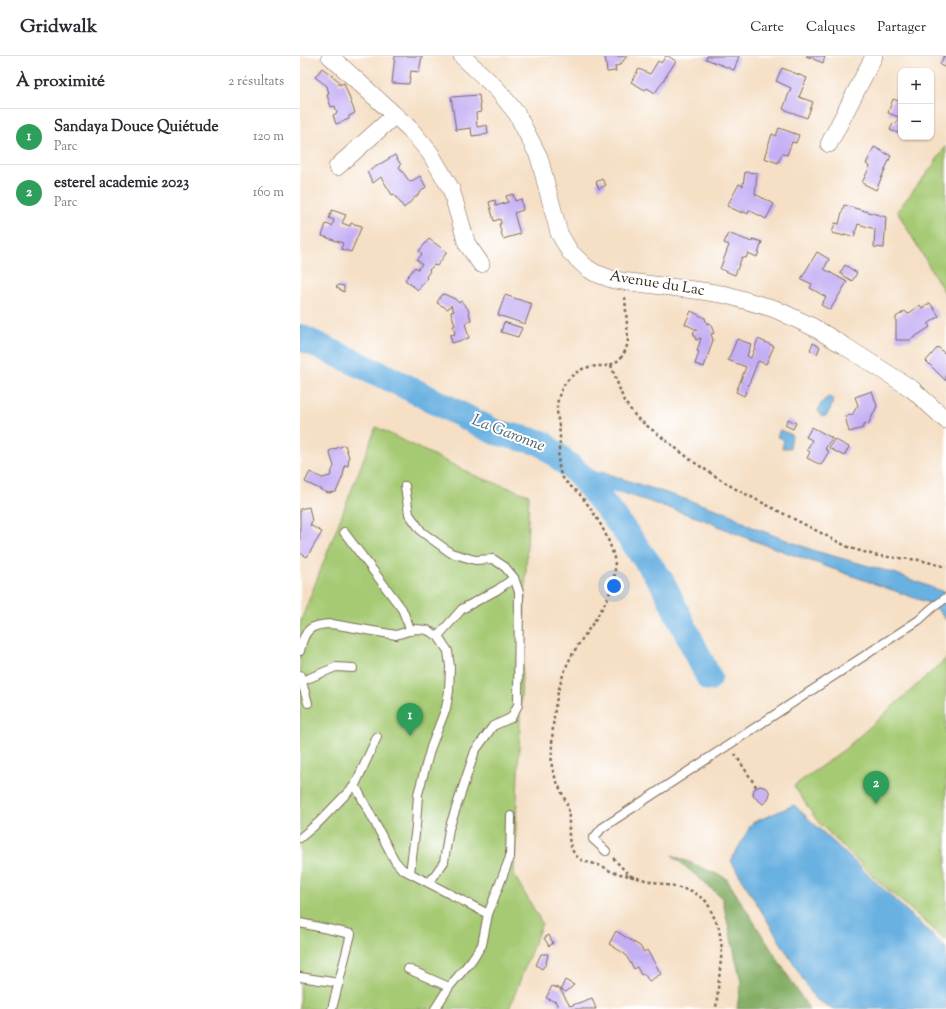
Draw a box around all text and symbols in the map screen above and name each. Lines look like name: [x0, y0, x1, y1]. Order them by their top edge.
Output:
text: Gridwalk: [20, 14, 97, 41]
text: Carte: [750, 18, 784, 38]
text: Calques: [806, 18, 855, 38]
text: Partager: [877, 18, 926, 38]
map controls: [898, 68, 934, 140]
button: +: [898, 68, 934, 104]
text: À proximité: [16, 70, 105, 94]
text: 2 résultats: [228, 73, 284, 91]
button: −: [898, 104, 934, 140]
text: Sandaya Douce Quiétude: [54, 117, 218, 138]
text: 1: [27, 128, 31, 146]
text: 120 m: [253, 128, 284, 146]
text: Parc: [54, 138, 78, 156]
text: esterel academie 2023: [54, 173, 189, 194]
text: 2: [26, 184, 32, 202]
text: 160 m: [253, 184, 284, 202]
text: Parc: [54, 194, 78, 212]
street label: Avenue du Lac: [608, 266, 706, 302]
water label: La Garonne: [468, 410, 548, 458]
your location: [604, 576, 624, 596]
pin: 1: [397, 703, 423, 736]
pin: 2: [863, 771, 889, 804]

